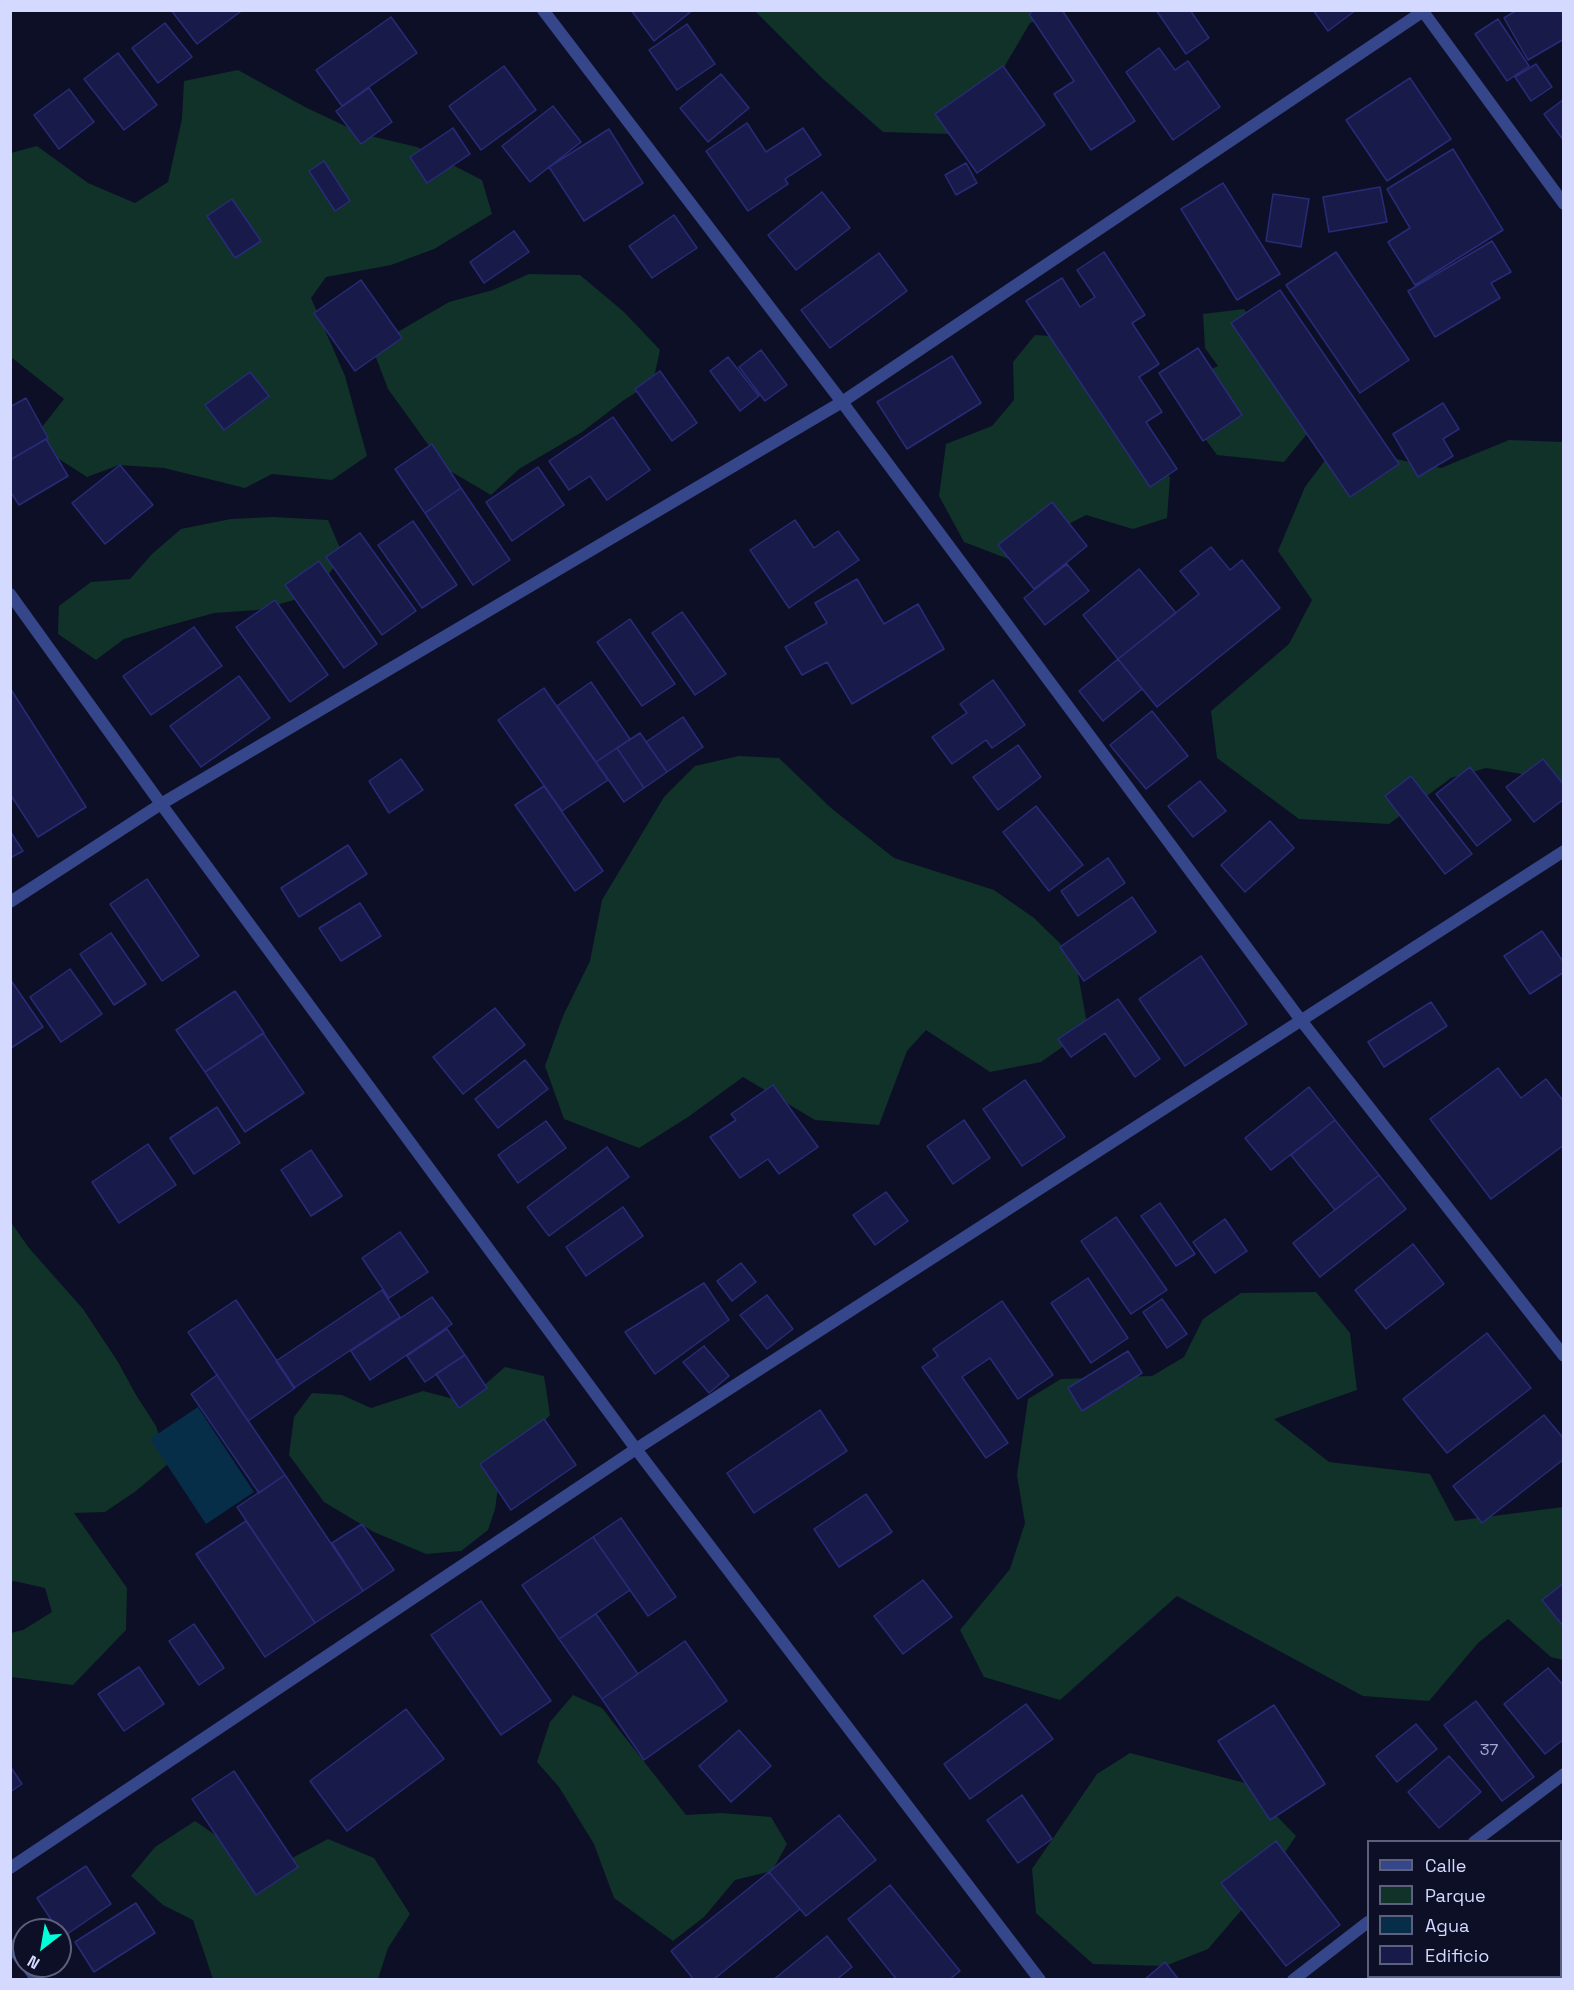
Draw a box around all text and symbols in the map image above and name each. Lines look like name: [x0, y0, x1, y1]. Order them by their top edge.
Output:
house number: 37: [1480, 1741, 1498, 1761]
legend: [1367, 1840, 1562, 1978]
text: Calle: [1425, 1854, 1466, 1877]
text: Parque: [1425, 1884, 1486, 1907]
text: Agua: [1425, 1914, 1469, 1937]
north arrow: [12, 1918, 72, 1978]
text: Edificio: [1425, 1944, 1489, 1967]
text: N: [24, 1950, 44, 1974]

